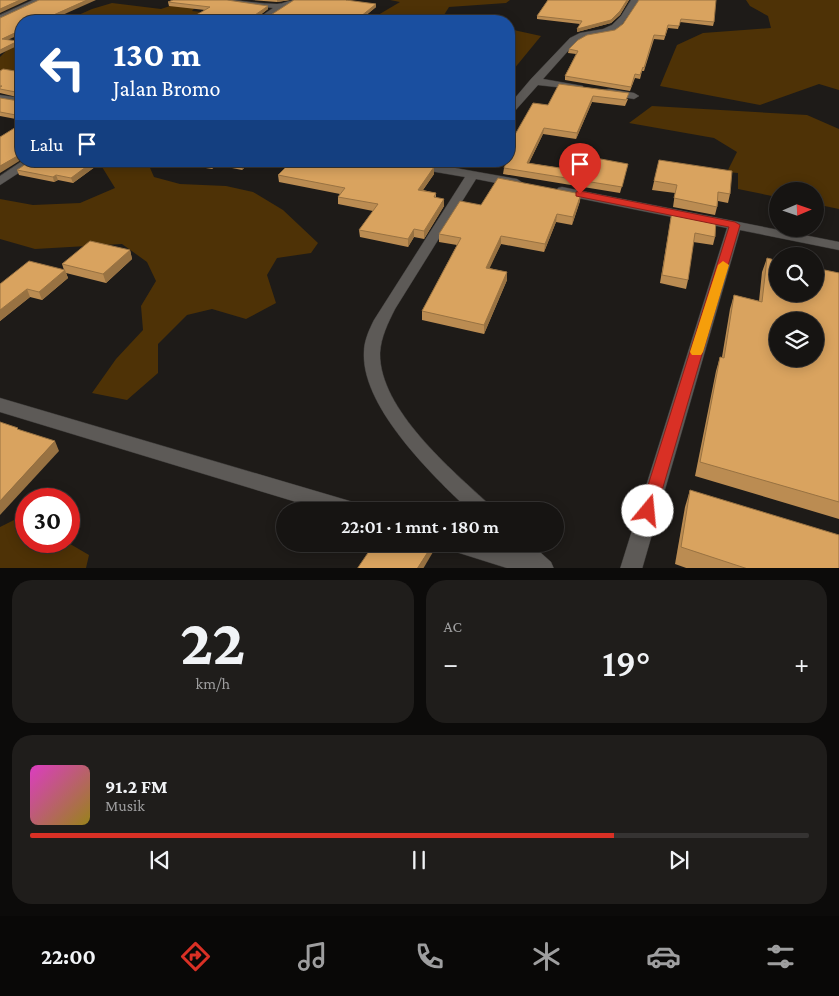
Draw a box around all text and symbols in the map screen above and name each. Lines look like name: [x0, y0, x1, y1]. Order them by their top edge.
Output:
icon: left: [30, 35, 95, 100]
text: 130 m: [113, 35, 201, 74]
text: Jalan Bromo: [113, 76, 221, 101]
icon: arrive: [73, 130, 101, 158]
text: Lalu: [30, 134, 63, 155]
pin: [559, 143, 601, 194]
icon: arrive: [566, 150, 594, 178]
north arrow: [769, 182, 824, 238]
map controls: [769, 182, 824, 367]
button: search: [769, 247, 824, 302]
button: layers: [769, 312, 824, 367]
position arrow: [621, 484, 673, 536]
speed limit sign: 30: [15, 488, 80, 553]
text: 22:01 · 1 mnt · 180 m: [341, 516, 499, 537]
text: 22: [180, 606, 245, 678]
text: AC: [444, 618, 462, 635]
text: 19°: [602, 642, 650, 684]
text: −: [444, 648, 458, 679]
text: +: [794, 648, 809, 679]
text: km/h: [196, 675, 230, 692]
text: 91.2 FM: [105, 776, 168, 797]
text: Musik: [105, 797, 145, 814]
icon: previous: [146, 846, 174, 874]
icon: pause: [405, 846, 433, 874]
icon: next: [665, 846, 693, 874]
icon: directions: [178, 939, 213, 974]
icon: music: [295, 939, 330, 974]
icon: phone: [412, 939, 447, 974]
icon: climate: [529, 939, 564, 974]
icon: car: [646, 939, 681, 974]
icon: filters: [763, 939, 798, 974]
text: 22:00: [41, 944, 96, 969]

